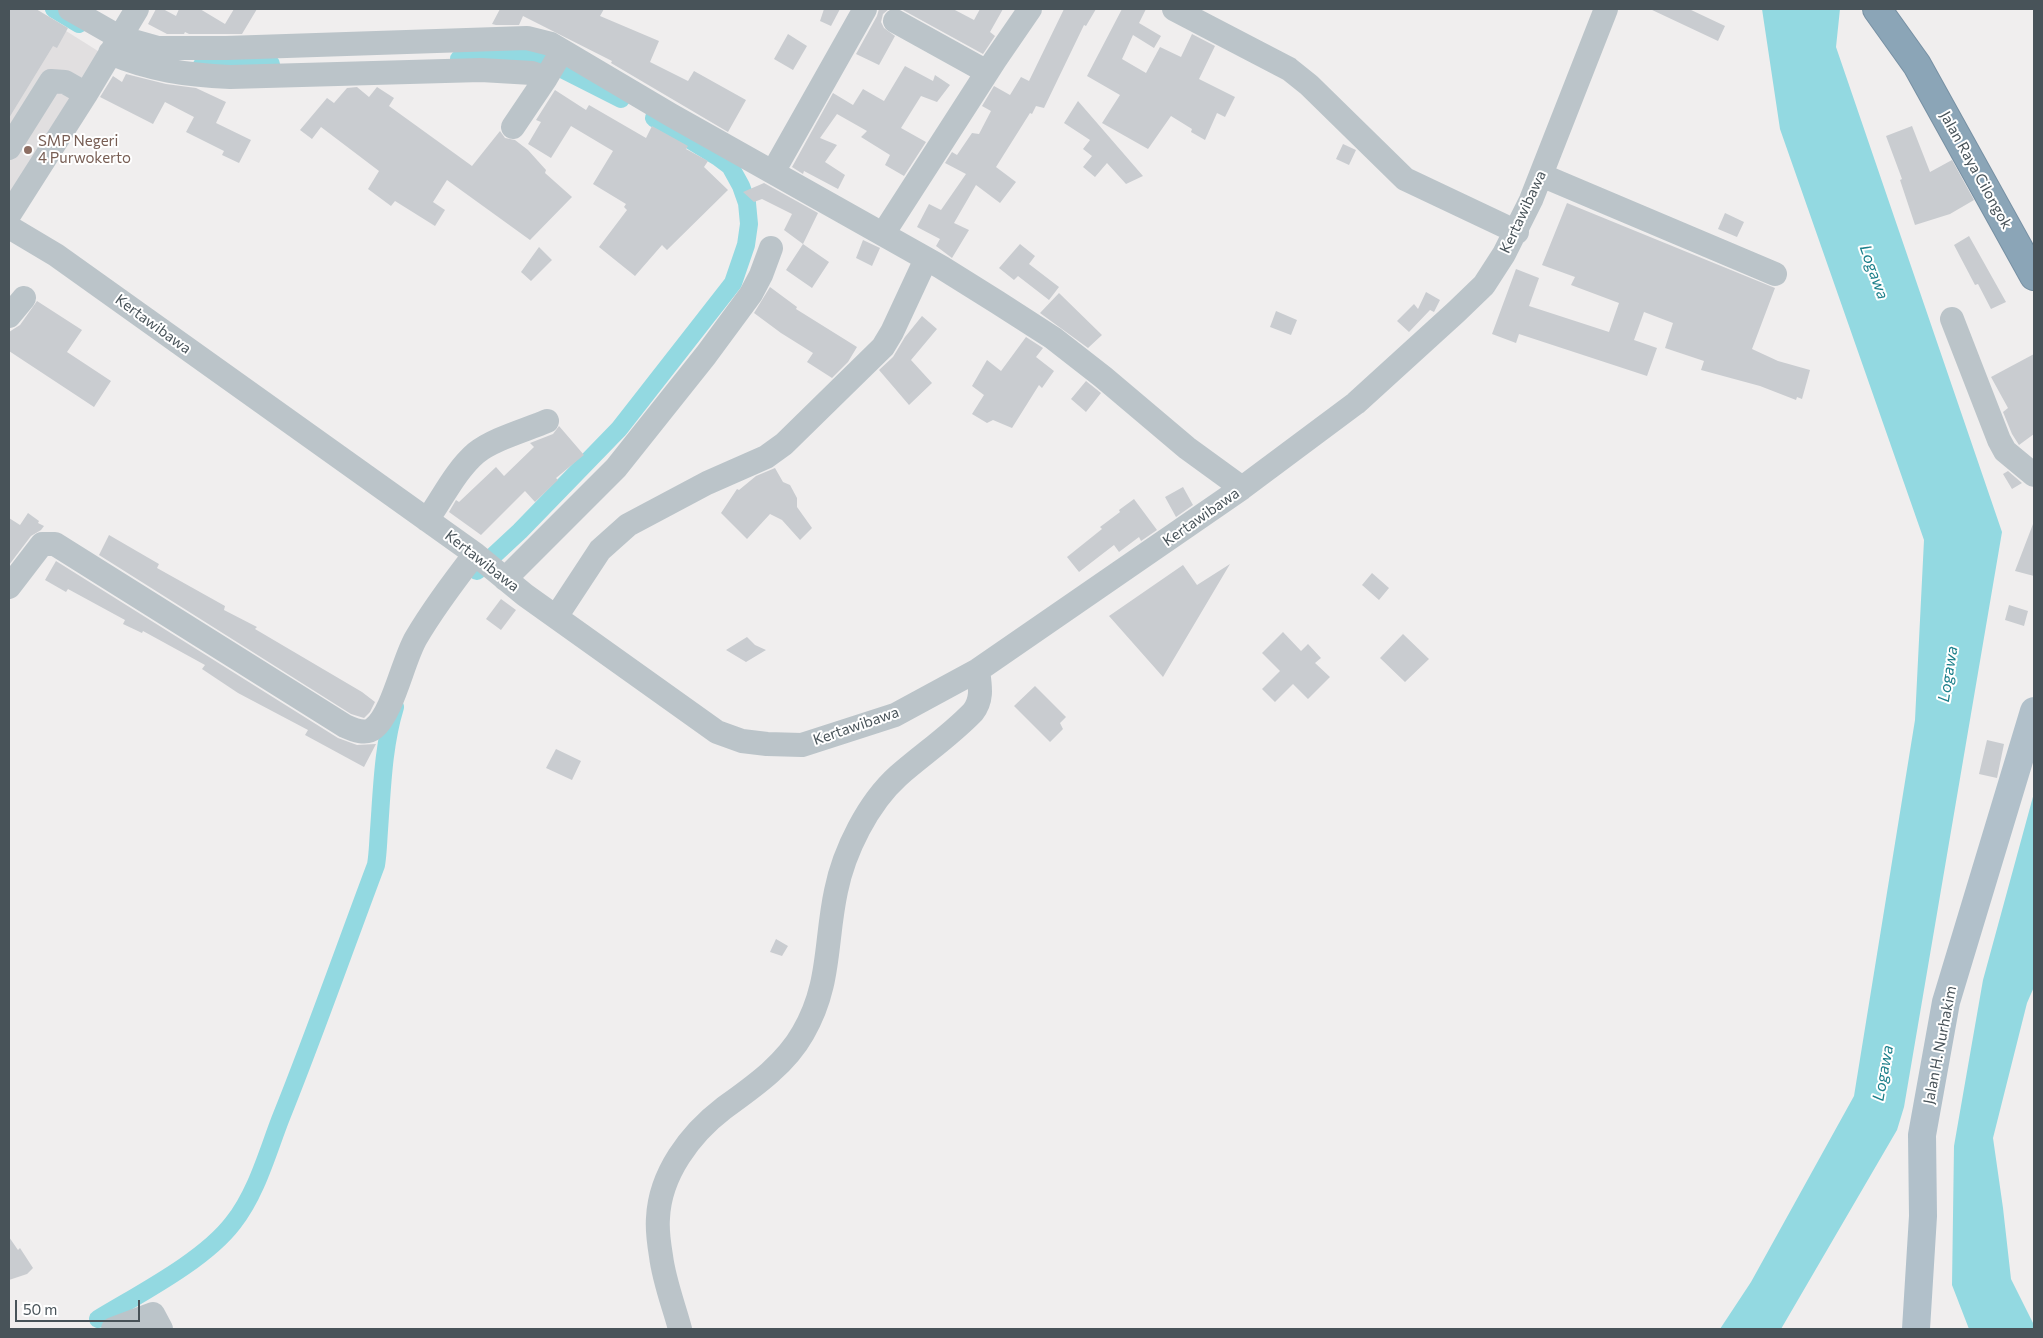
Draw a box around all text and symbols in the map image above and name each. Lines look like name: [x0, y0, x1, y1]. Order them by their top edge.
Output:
street label: Jalan Raya Cilongok: [1936, 108, 2016, 232]
place label: SMP Negeri 4 Purwokerto: [38, 132, 131, 167]
marker: SMP Negeri 4 Purwokerto: [22, 144, 34, 156]
street label: Kertawibawa: [1496, 168, 1550, 256]
water label: Logawa: [1855, 242, 1893, 302]
street label: Kertawibawa: [112, 290, 194, 358]
street label: Kertawibawa: [1159, 484, 1243, 550]
street label: Kertawibawa: [441, 526, 523, 596]
water label: Logawa: [1934, 645, 1962, 703]
street label: Kertawibawa: [811, 703, 901, 749]
street label: Jalan H. Nurhakim: [1920, 984, 1960, 1106]
water label: Logawa: [1869, 1044, 1897, 1102]
scale bar: [18, 1290, 142, 1322]
text: 50 m: [23, 1300, 57, 1318]

